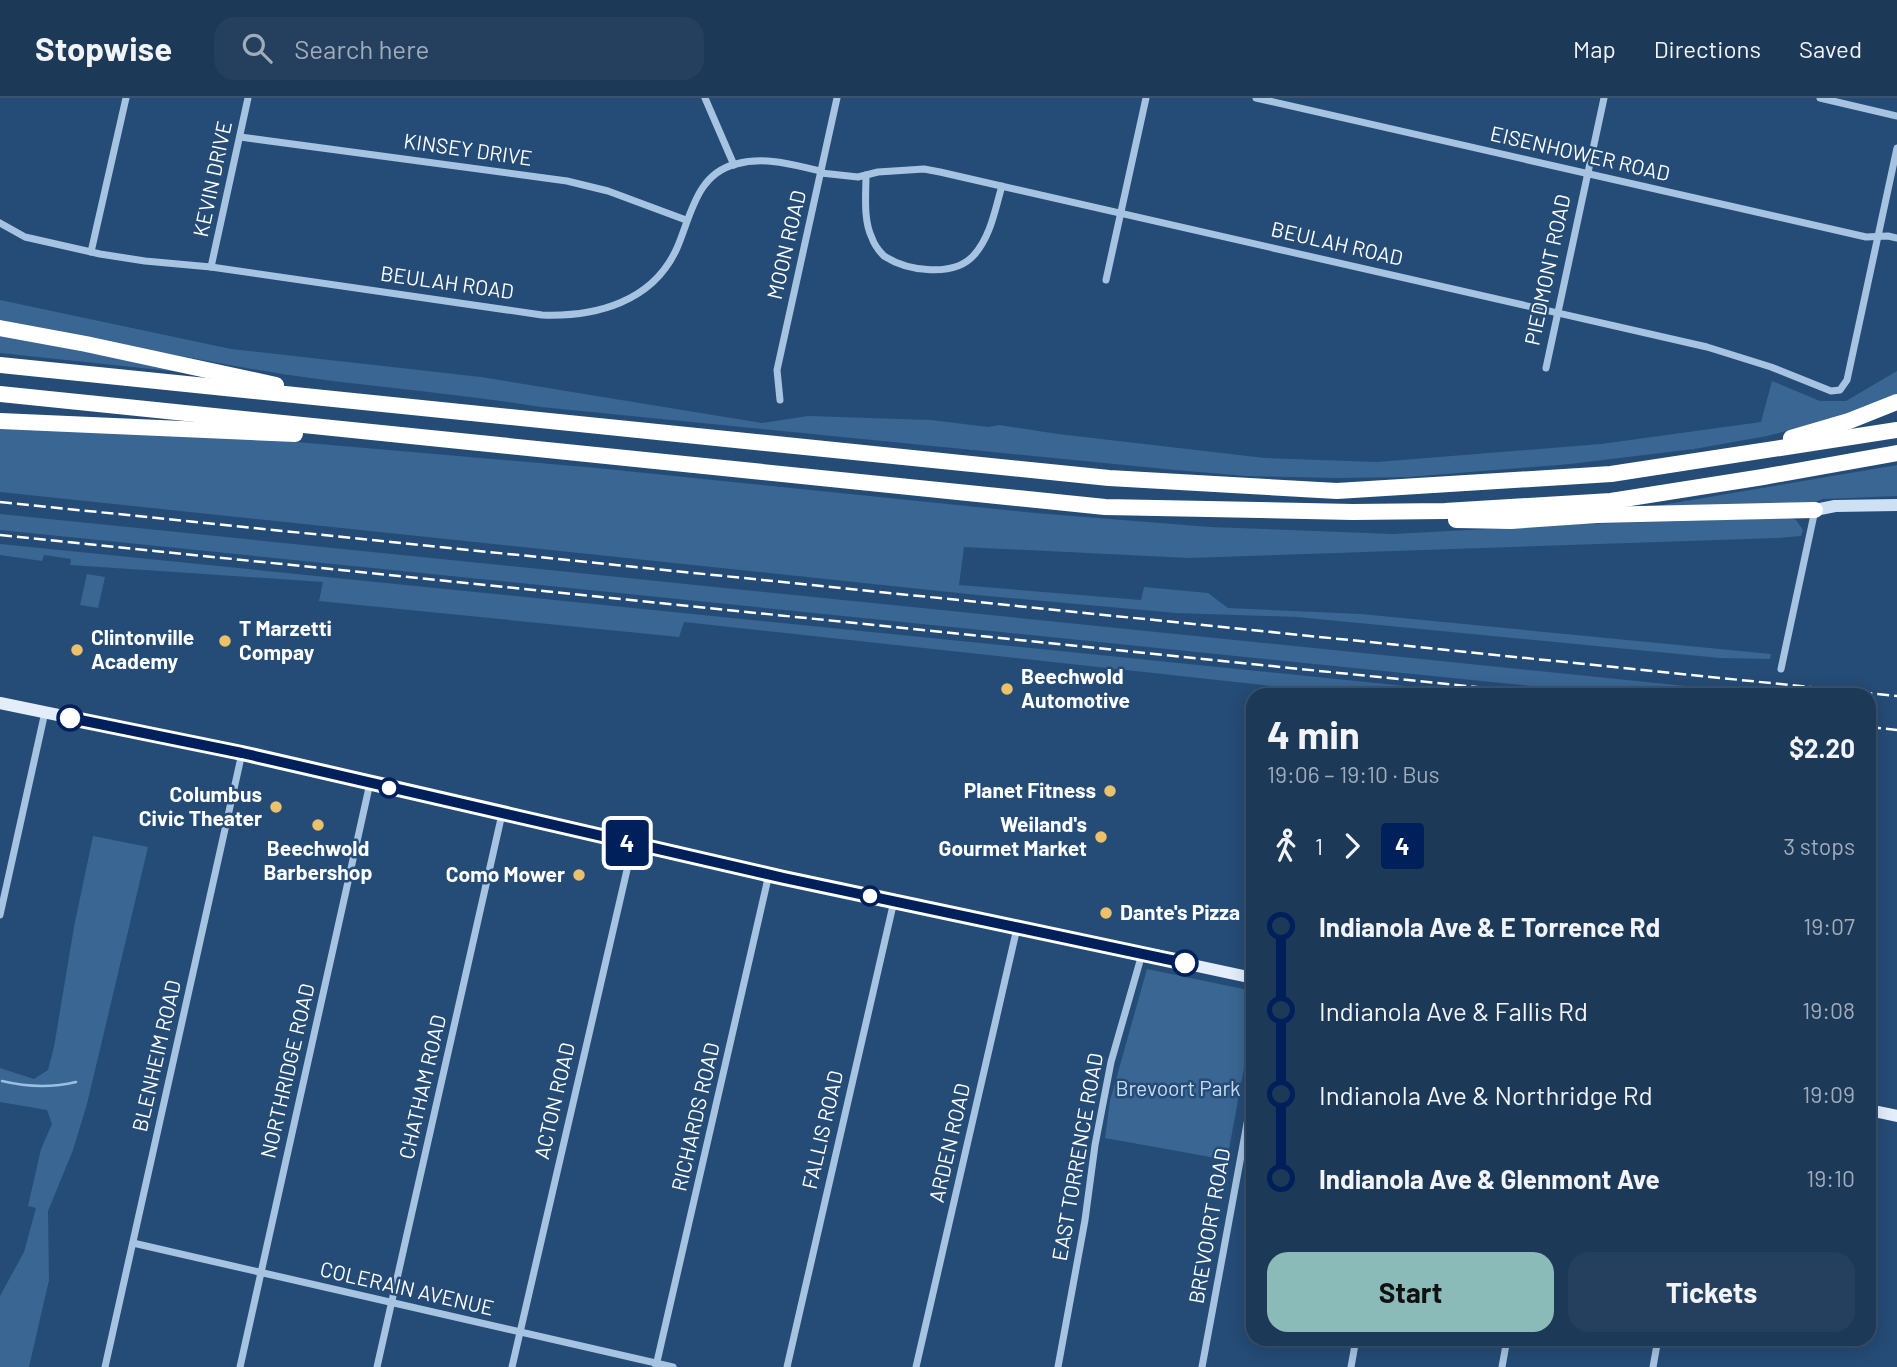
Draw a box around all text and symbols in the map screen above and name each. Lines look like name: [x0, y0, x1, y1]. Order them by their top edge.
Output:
search box: [214, 17, 704, 80]
text: Stopwise: [35, 28, 172, 68]
icon: search: [238, 29, 276, 67]
text: Search here: [294, 33, 429, 64]
text: Map: [1573, 34, 1616, 63]
text: Directions: [1654, 34, 1761, 63]
text: Saved: [1799, 34, 1862, 63]
street label: KEVIN DRIVE: [187, 118, 236, 239]
street label: EISENHOWER ROAD: [1488, 120, 1673, 185]
street label: KINSEY DRIVE: [402, 127, 534, 170]
street label: MOON ROAD: [761, 188, 810, 302]
street label: PIEDMONT ROAD: [1518, 192, 1575, 347]
street label: BEULAH ROAD: [1269, 215, 1406, 270]
street label: BEULAH ROAD: [379, 260, 516, 303]
place label: T Marzetti Compay: [239, 615, 332, 664]
place label: Clintonville Academy: [91, 624, 194, 673]
marker: T Marzetti Compay: [217, 633, 233, 649]
marker: Clintonville Academy: [69, 642, 85, 658]
place label: Beechwold Automotive: [1021, 663, 1130, 712]
marker: Beechwold Automotive: [999, 681, 1015, 697]
unlabelled marker: [57, 705, 83, 731]
text: 4 min: [1267, 711, 1360, 757]
text: $2.20: [1789, 732, 1855, 763]
text: 19:06 – 19:10 · Bus: [1267, 760, 1440, 788]
place label: Planet Fitness: [964, 777, 1096, 802]
unlabelled marker: [379, 778, 399, 798]
place label: Columbus Civic Theater: [139, 781, 262, 830]
marker: Planet Fitness: [1102, 783, 1118, 799]
marker: Columbus Civic Theater: [268, 799, 284, 815]
place label: Weiland's Gourmet Market: [939, 811, 1087, 860]
marker: Beechwold Barbershop: [310, 817, 326, 833]
line badge: 4: [604, 820, 650, 866]
icon: walk: [1267, 827, 1305, 865]
icon: forward: [1333, 827, 1371, 865]
text: 4: [620, 828, 634, 857]
marker: Weiland's Gourmet Market: [1093, 829, 1109, 845]
text: 4: [1395, 831, 1410, 860]
text: 1: [1315, 832, 1323, 860]
text: 3 stops: [1783, 832, 1855, 860]
place label: Beechwold Barbershop: [264, 835, 372, 884]
place label: Como Mower: [446, 861, 565, 886]
marker: Como Mower: [571, 867, 587, 883]
unlabelled marker: [860, 886, 880, 906]
place label: Dante's Pizza: [1120, 899, 1240, 924]
marker: Dante's Pizza: [1098, 905, 1114, 921]
text: Indianola Ave & E Torrence Rd: [1319, 911, 1660, 942]
text: 19:07: [1803, 912, 1855, 940]
unlabelled marker: [1172, 950, 1198, 976]
street label: BLENHEIM ROAD: [126, 977, 185, 1134]
street label: NORTHRIDGE ROAD: [254, 981, 319, 1160]
text: Indianola Ave & Fallis Rd: [1319, 995, 1588, 1026]
text: 19:08: [1802, 996, 1855, 1024]
street label: CHATHAM ROAD: [393, 1012, 450, 1161]
street label: ACTON ROAD: [528, 1040, 579, 1161]
street label: RICHARDS ROAD: [665, 1040, 724, 1193]
street label: EAST TORRENCE ROAD: [1046, 1051, 1107, 1263]
street label: FALLIS ROAD: [796, 1068, 847, 1191]
park label: Brevoort Park: [1115, 1075, 1241, 1100]
text: Indianola Ave & Northridge Rd: [1319, 1079, 1653, 1110]
text: 19:09: [1802, 1080, 1855, 1108]
street label: ARDEN ROAD: [923, 1081, 974, 1205]
street label: BREVOORT ROAD: [1183, 1146, 1235, 1306]
text: Indianola Ave & Glenmont Ave: [1319, 1163, 1660, 1194]
text: 19:10: [1806, 1164, 1855, 1192]
button: Start: [1267, 1252, 1554, 1332]
button: Tickets: [1568, 1252, 1855, 1332]
street label: COLERAIN AVENUE: [318, 1255, 497, 1320]

